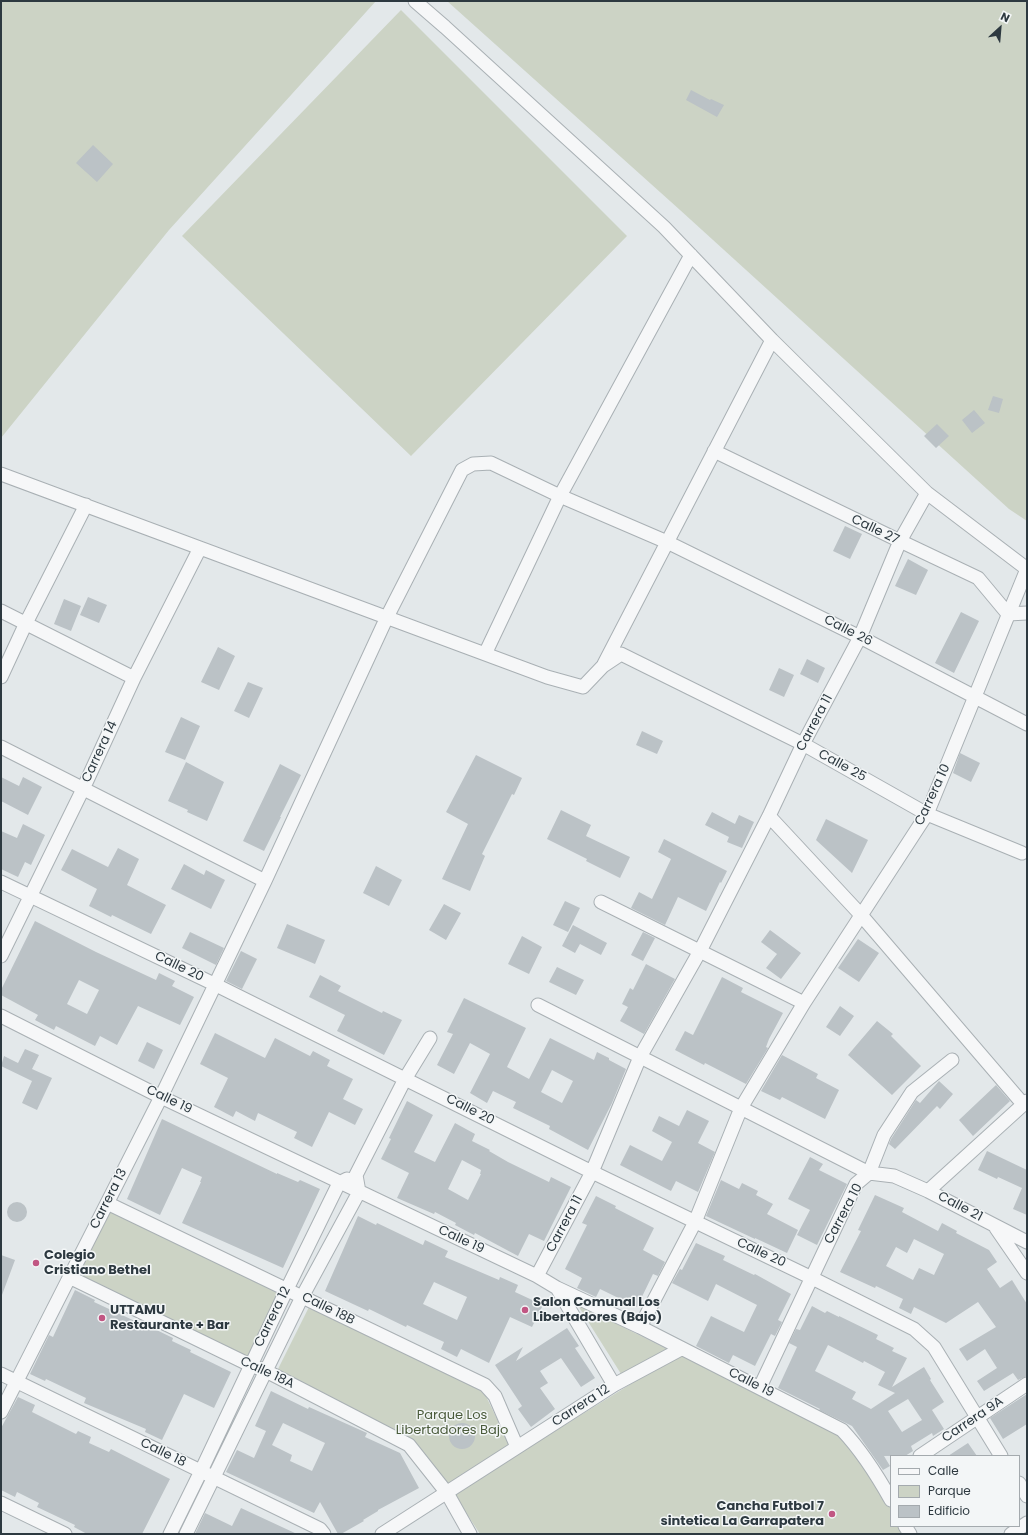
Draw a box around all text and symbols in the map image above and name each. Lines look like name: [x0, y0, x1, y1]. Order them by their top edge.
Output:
north arrow: [980, 8, 1020, 48]
text: N: [998, 8, 1012, 26]
street label: Calle 27: [849, 512, 901, 548]
street label: Calle 26: [821, 612, 875, 650]
street label: Carrera 11: [794, 692, 836, 754]
street label: Carrera 14: [79, 719, 121, 785]
street label: Calle 25: [815, 746, 869, 786]
street label: Carrera 10: [912, 762, 954, 828]
street label: Calle 20: [152, 949, 206, 985]
street label: Calle 19: [144, 1082, 194, 1118]
street label: Calle 20: [443, 1091, 497, 1129]
street label: Carrera 13: [87, 1166, 131, 1232]
street label: Carrera 10: [822, 1181, 866, 1247]
street label: Calle 21: [935, 1189, 985, 1225]
street label: Carrera 11: [544, 1193, 586, 1255]
street label: Calle 19: [435, 1223, 487, 1257]
street label: Calle 20: [734, 1235, 788, 1271]
place label: Colegio Cristiano Bethel: [44, 1248, 151, 1279]
marker: Colegio Cristiano Bethel: [31, 1258, 41, 1268]
street label: Carrera 12: [252, 1284, 294, 1350]
street label: Calle 18B: [299, 1289, 357, 1329]
place label: Salon Comunal Los Libertadores (Bajo): [533, 1295, 662, 1326]
place label: UTTAMU Restaurante + Bar: [110, 1303, 230, 1334]
marker: Salon Comunal Los Libertadores (Bajo): [520, 1305, 530, 1315]
marker: UTTAMU Restaurante + Bar: [97, 1313, 107, 1323]
street label: Calle 18A: [237, 1354, 297, 1392]
street label: Calle 19: [726, 1365, 776, 1401]
street label: Carrera 12: [549, 1382, 613, 1430]
street label: Carrera 9A: [939, 1394, 1007, 1446]
park label: Parque Los Libertadores Bajo: [396, 1408, 508, 1439]
street label: Calle 18: [138, 1435, 188, 1471]
legend: [890, 1455, 1020, 1527]
text: Calle: [928, 1462, 959, 1479]
text: Parque: [928, 1482, 971, 1499]
place label: Cancha Futbol 7 sintetica La Garrapatera: [660, 1499, 824, 1530]
text: Edificio: [928, 1502, 970, 1519]
marker: Cancha Futbol 7 sintetica La Garrapatera: [827, 1509, 837, 1519]

